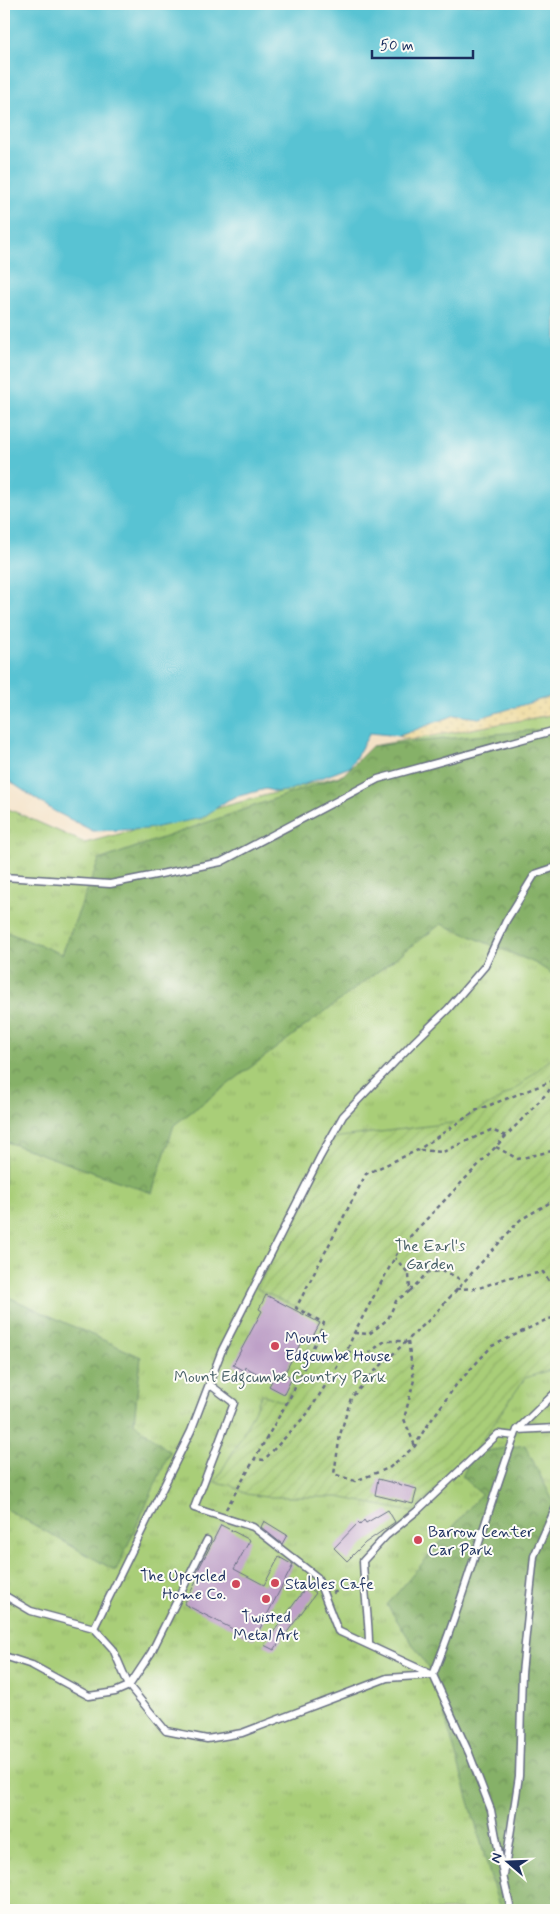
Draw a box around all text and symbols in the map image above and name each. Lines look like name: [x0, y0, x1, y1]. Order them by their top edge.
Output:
scale bar: [372, 28, 474, 60]
text: 50 m: [380, 36, 414, 56]
park label: The Earl's Garden: [395, 1236, 465, 1275]
place label: Mount Edgcumbe House: [285, 1328, 392, 1368]
marker: Mount Edgcumbe House: [269, 1340, 281, 1352]
park label: Mount Edgcumbe Country Park: [174, 1367, 386, 1389]
place label: Barrow Center Car Park: [428, 1522, 534, 1561]
marker: Barrow Center Car Park: [412, 1534, 424, 1546]
place label: The Upcycled Home Co.: [140, 1566, 226, 1605]
place label: Stables Cafe: [285, 1574, 374, 1595]
marker: Stables Cafe: [269, 1577, 281, 1589]
marker: The Upcycled Home Co.: [230, 1578, 242, 1590]
marker: Twisted Metal Art: [260, 1593, 272, 1605]
place label: Twisted Metal Art: [233, 1607, 299, 1646]
north arrow: [482, 1836, 532, 1886]
text: N: [487, 1851, 507, 1865]

